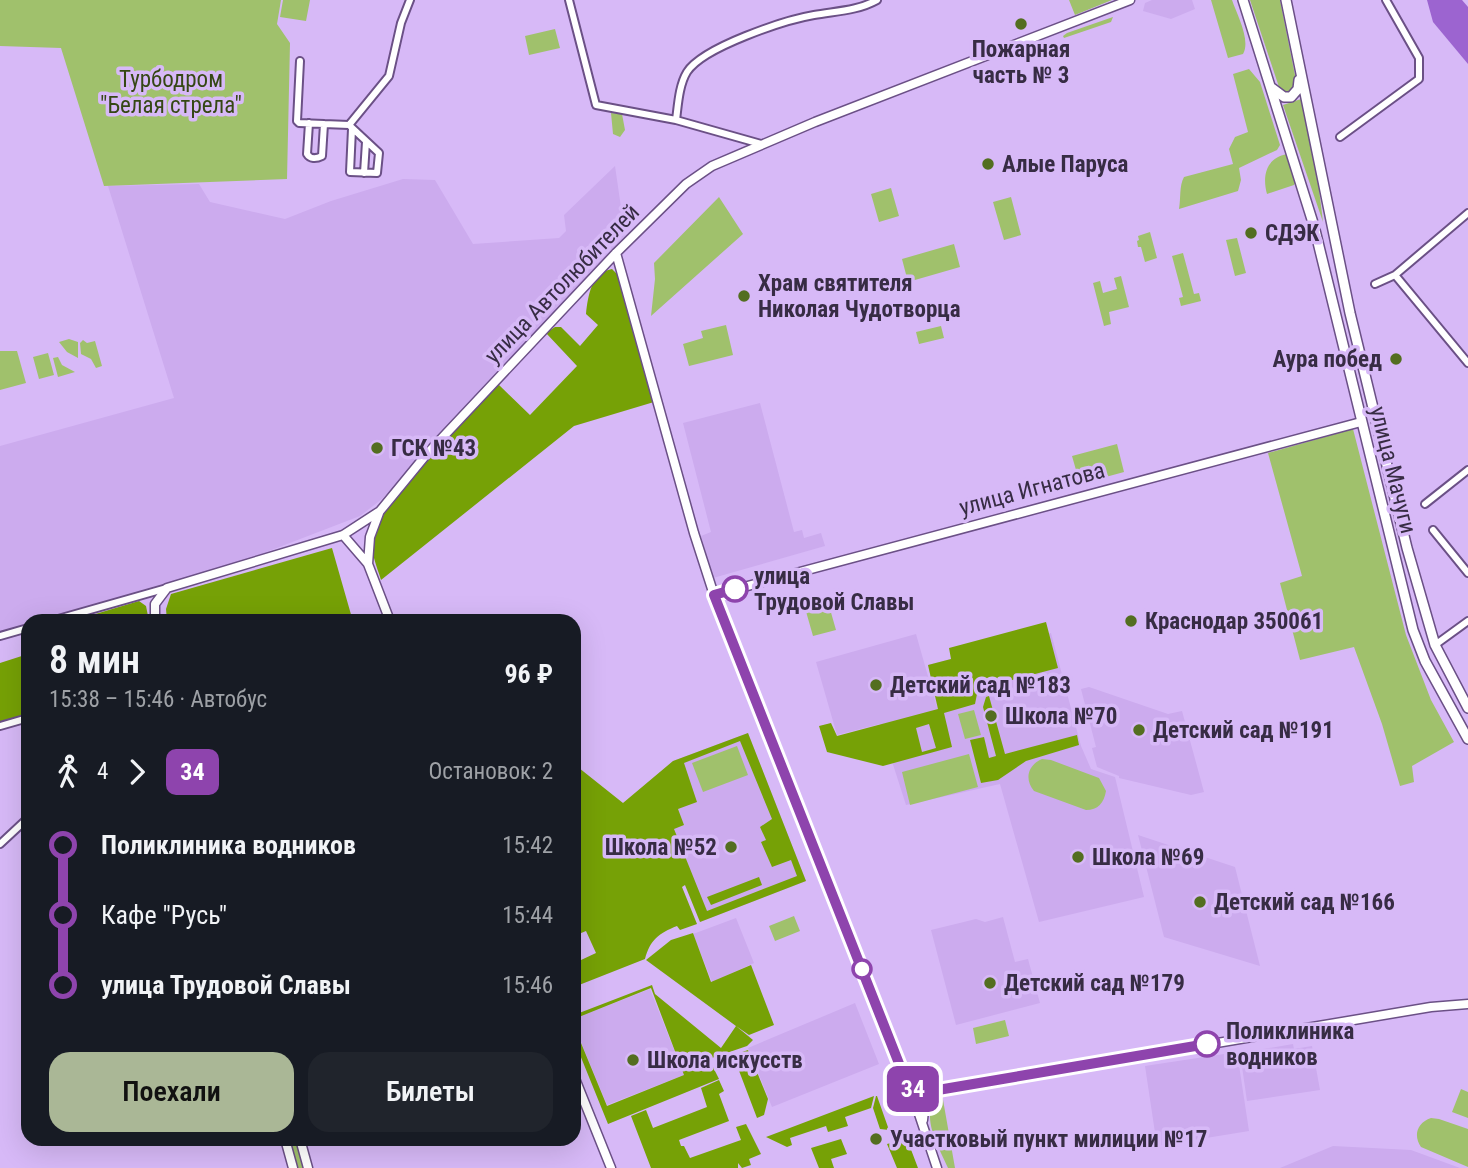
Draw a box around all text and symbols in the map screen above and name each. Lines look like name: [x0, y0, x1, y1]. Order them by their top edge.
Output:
marker: Пожарная часть № 3: [1013, 16, 1029, 32]
place label: Пожарная часть № 3: [972, 36, 1070, 89]
park label: Турбодром "Белая стрела": [100, 66, 242, 119]
place label: Алые Паруса: [1002, 151, 1128, 178]
marker: Алые Паруса: [980, 156, 996, 172]
street label: улица Автолюбителей: [479, 199, 645, 369]
place label: СДЭК: [1265, 220, 1320, 247]
marker: СДЭК: [1243, 225, 1259, 241]
place label: Храм святителя Николая Чудотворца: [758, 270, 961, 323]
marker: Храм святителя Николая Чудотворца: [736, 288, 752, 304]
place label: Аура побед: [1273, 346, 1382, 373]
marker: Аура побед: [1388, 351, 1404, 367]
street label: улица Мачуги: [1364, 404, 1422, 536]
place label: ГСК №43: [391, 435, 476, 462]
marker: ГСК №43: [369, 440, 385, 456]
street label: улица Игнатова: [956, 457, 1108, 521]
place label: улица Трудовой Славы: [754, 563, 914, 616]
marker: улица Трудовой Славы: [722, 576, 748, 602]
place label: Краснодар 350061: [1145, 608, 1323, 635]
marker: Краснодар 350061: [1123, 613, 1139, 629]
text: 8 мин: [49, 638, 140, 682]
text: 96 ₽: [504, 659, 553, 689]
place label: Детский сад №183: [890, 672, 1071, 699]
marker: Детский сад №183: [868, 677, 884, 693]
text: 15:38 – 15:46 · Автобус: [49, 686, 267, 713]
place label: Школа №70: [1005, 703, 1117, 730]
marker: Школа №70: [983, 708, 999, 724]
place label: Детский сад №191: [1153, 717, 1334, 744]
marker: Детский сад №191: [1131, 722, 1147, 738]
icon: walk: [49, 753, 87, 791]
icon: forward: [118, 753, 156, 791]
text: 4: [97, 758, 108, 785]
text: 34: [180, 758, 205, 786]
text: Остановок: 2: [429, 758, 553, 785]
text: Поликлиника водников: [101, 830, 356, 860]
text: 15:42: [502, 832, 553, 859]
place label: Школа №52: [605, 834, 717, 861]
marker: Школа №52: [723, 839, 739, 855]
place label: Школа №69: [1092, 844, 1204, 871]
marker: Школа №69: [1070, 849, 1086, 865]
place label: Детский сад №166: [1214, 889, 1395, 916]
marker: Детский сад №166: [1192, 894, 1208, 910]
text: Кафе "Русь": [101, 900, 227, 930]
text: 15:44: [502, 902, 553, 929]
unlabelled marker: [852, 959, 872, 979]
text: улица Трудовой Славы: [101, 970, 351, 1000]
place label: Детский сад №179: [1004, 970, 1185, 997]
text: 15:46: [502, 972, 553, 999]
marker: Детский сад №179: [982, 975, 998, 991]
place label: Поликлиника водников: [1226, 1018, 1355, 1071]
marker: Поликлиника водников: [1194, 1031, 1220, 1057]
place label: Школа искусств: [647, 1047, 803, 1074]
button: Поехали: [49, 1052, 294, 1132]
button: Билеты: [308, 1052, 553, 1132]
marker: Школа искусств: [625, 1052, 641, 1068]
line badge: 34: [881, 1066, 944, 1112]
text: 34: [901, 1075, 925, 1103]
place label: Участковый пункт милиции №17: [890, 1126, 1207, 1153]
marker: Участковый пункт милиции №17: [868, 1131, 884, 1147]

